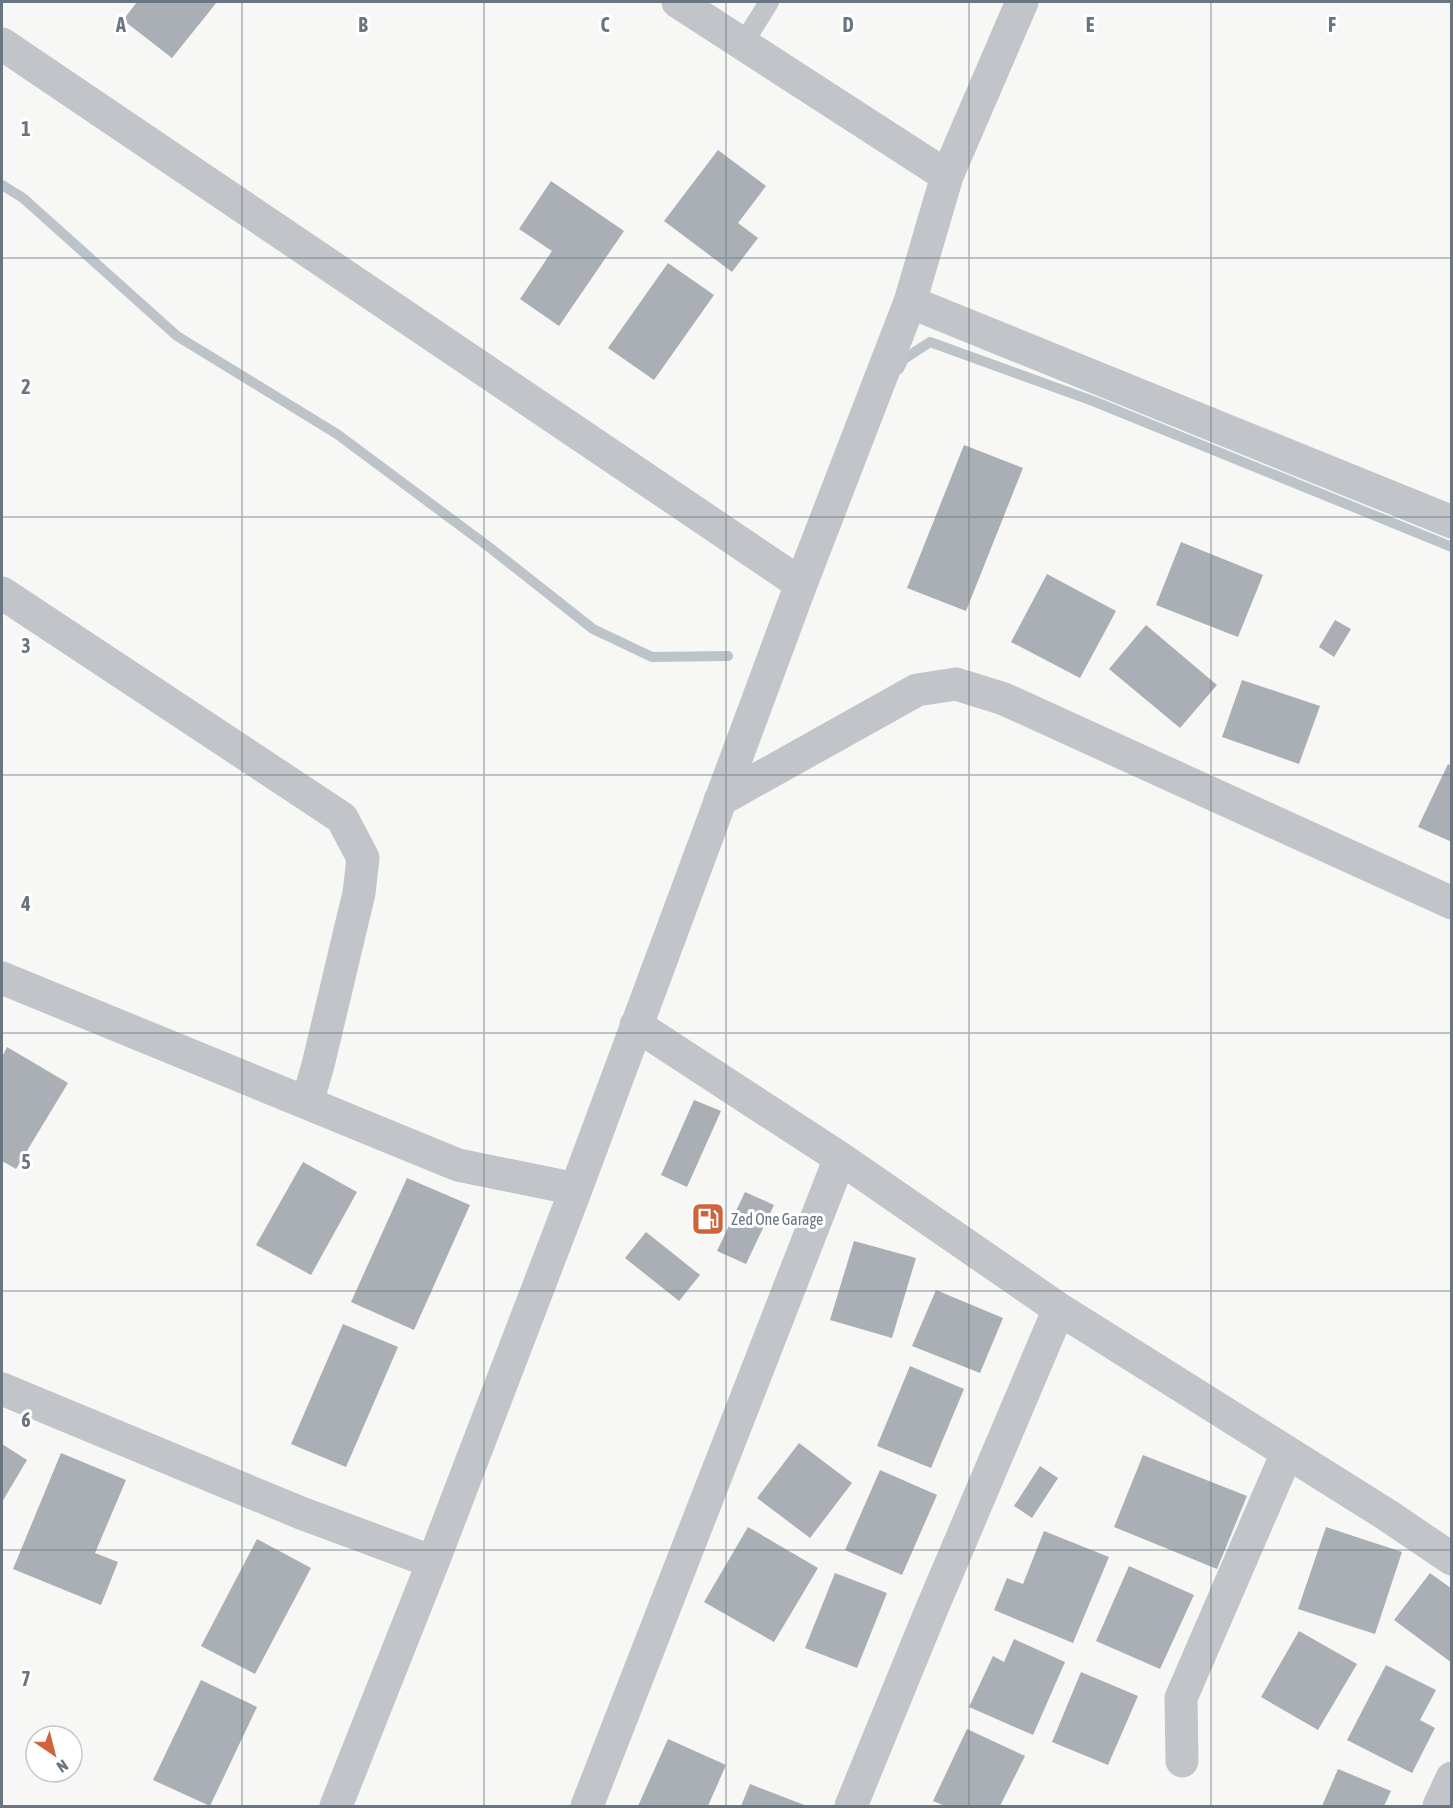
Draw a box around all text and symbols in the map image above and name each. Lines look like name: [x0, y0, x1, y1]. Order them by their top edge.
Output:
text: A: [115, 13, 126, 36]
text: B: [358, 13, 368, 36]
text: C: [601, 13, 610, 36]
text: D: [842, 13, 854, 36]
text: E: [1086, 13, 1095, 36]
text: F: [1328, 13, 1336, 36]
text: 1: [21, 117, 31, 140]
text: 2: [21, 375, 31, 398]
text: 3: [21, 634, 31, 657]
text: 4: [20, 892, 31, 915]
text: 5: [21, 1150, 31, 1173]
fuel station icon: Zed One Garage: [690, 1201, 726, 1237]
place label: Zed One Garage: [731, 1210, 823, 1229]
text: 6: [21, 1408, 31, 1431]
text: 7: [21, 1667, 31, 1690]
north arrow: [24, 1724, 84, 1784]
text: N: [54, 1756, 72, 1776]

